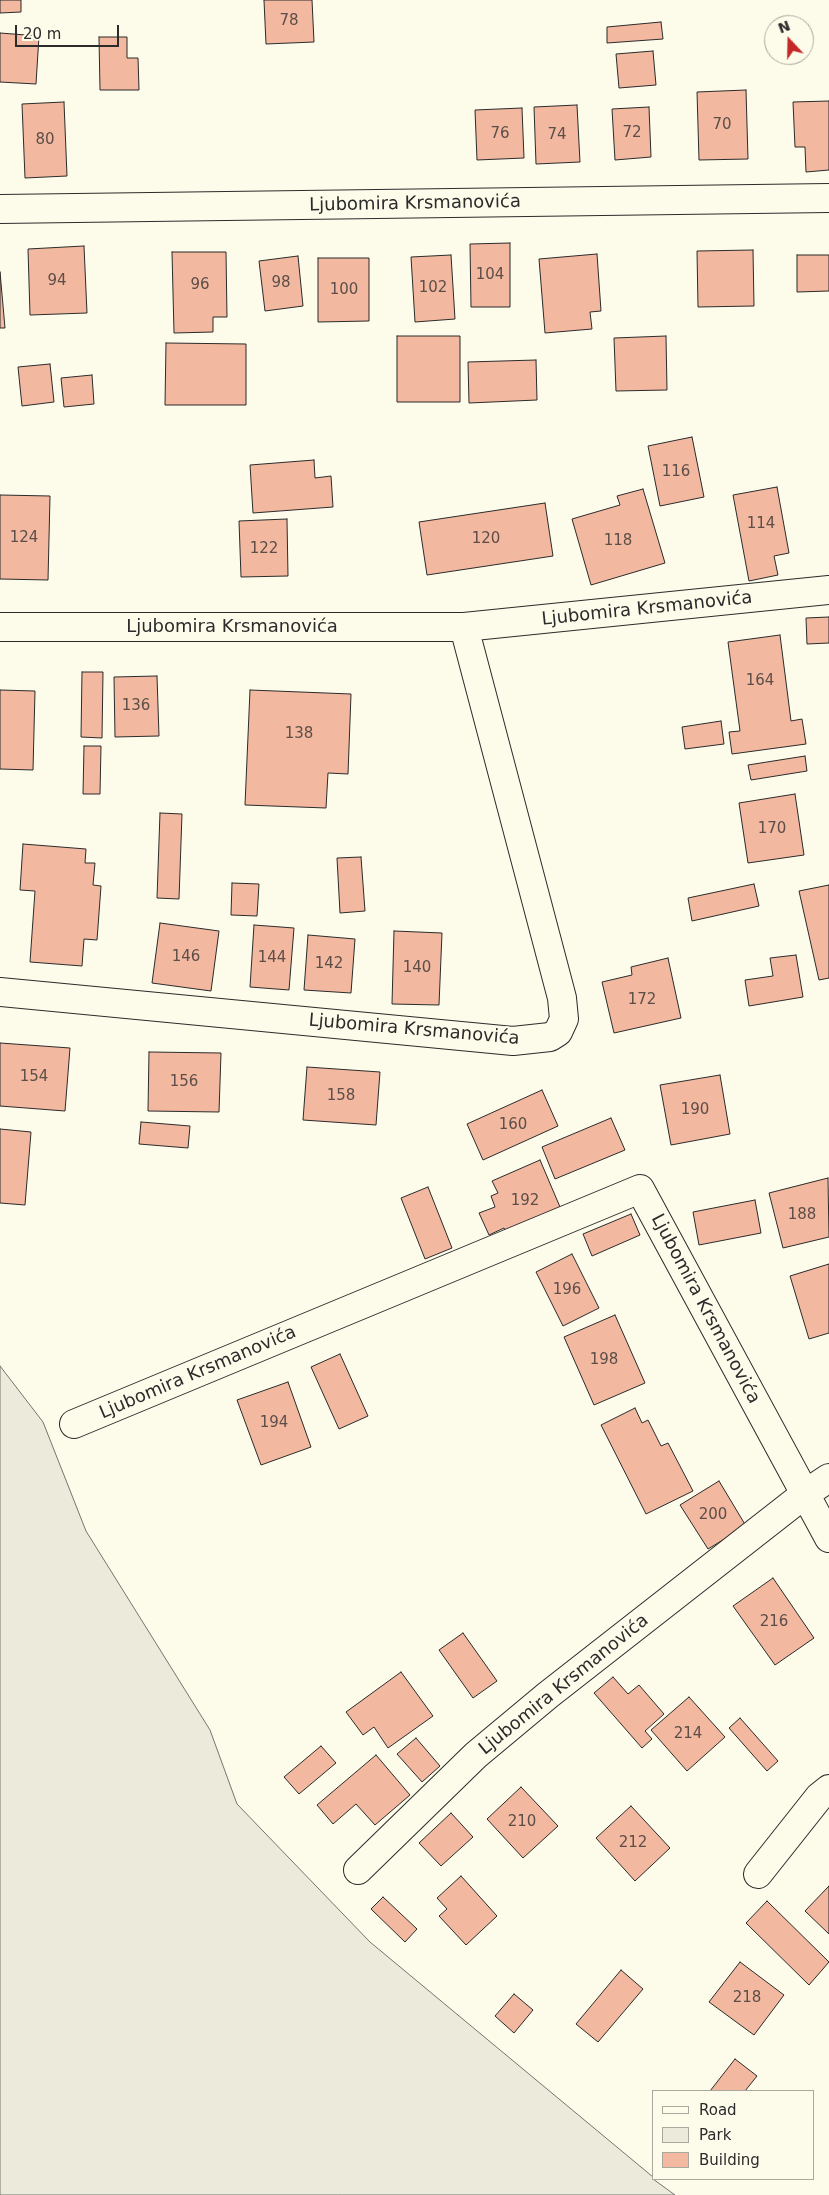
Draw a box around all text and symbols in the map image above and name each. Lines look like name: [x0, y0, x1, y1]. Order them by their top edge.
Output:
house number: 78: [279, 12, 299, 30]
scale bar: [18, 15, 121, 47]
north arrow: [764, 15, 814, 65]
text: N: [776, 17, 792, 36]
text: 20 m: [23, 25, 61, 43]
house number: 70: [712, 116, 732, 134]
house number: 72: [622, 124, 642, 142]
house number: 76: [490, 125, 510, 143]
house number: 74: [547, 126, 567, 144]
house number: 80: [35, 131, 55, 149]
street label: Ljubomira Krsmanovića: [309, 191, 521, 217]
house number: 104: [476, 266, 504, 284]
house number: 94: [47, 272, 67, 290]
house number: 98: [271, 274, 291, 292]
house number: 96: [190, 276, 210, 294]
house number: 102: [419, 279, 447, 297]
house number: 100: [330, 281, 358, 299]
house number: 116: [662, 463, 690, 481]
house number: 114: [747, 515, 775, 533]
house number: 124: [10, 529, 38, 547]
house number: 120: [472, 530, 500, 548]
house number: 118: [604, 532, 632, 550]
house number: 122: [250, 540, 278, 558]
street label: Ljubomira Krsmanovića: [541, 587, 753, 631]
street label: Ljubomira Krsmanovića: [126, 616, 338, 638]
house number: 164: [746, 672, 774, 690]
house number: 136: [122, 697, 150, 715]
house number: 138: [285, 725, 313, 743]
house number: 170: [758, 820, 786, 838]
house number: 146: [172, 948, 200, 966]
house number: 144: [258, 949, 286, 967]
house number: 142: [315, 955, 343, 973]
house number: 140: [403, 959, 431, 977]
house number: 172: [628, 991, 656, 1009]
street label: Ljubomira Krsmanovića: [308, 1010, 520, 1050]
house number: 154: [20, 1068, 48, 1086]
house number: 156: [170, 1073, 198, 1091]
house number: 158: [327, 1087, 355, 1105]
house number: 190: [681, 1101, 709, 1119]
house number: 160: [499, 1116, 527, 1134]
house number: 192: [511, 1192, 539, 1210]
house number: 188: [788, 1206, 816, 1224]
street label: Ljubomira Krsmanovića: [646, 1210, 764, 1408]
house number: 196: [553, 1281, 581, 1299]
street label: Ljubomira Krsmanovića: [96, 1322, 300, 1424]
house number: 198: [590, 1351, 618, 1369]
house number: 194: [260, 1414, 288, 1432]
house number: 200: [699, 1506, 727, 1524]
street label: Ljubomira Krsmanovića: [475, 1610, 653, 1760]
house number: 216: [760, 1613, 788, 1631]
house number: 214: [674, 1725, 702, 1743]
house number: 210: [508, 1813, 536, 1831]
house number: 212: [619, 1834, 647, 1852]
house number: 218: [733, 1989, 761, 2007]
legend: [652, 2090, 814, 2180]
text: Road: [699, 2101, 737, 2119]
text: Park: [699, 2126, 731, 2144]
text: Building: [699, 2151, 760, 2169]

